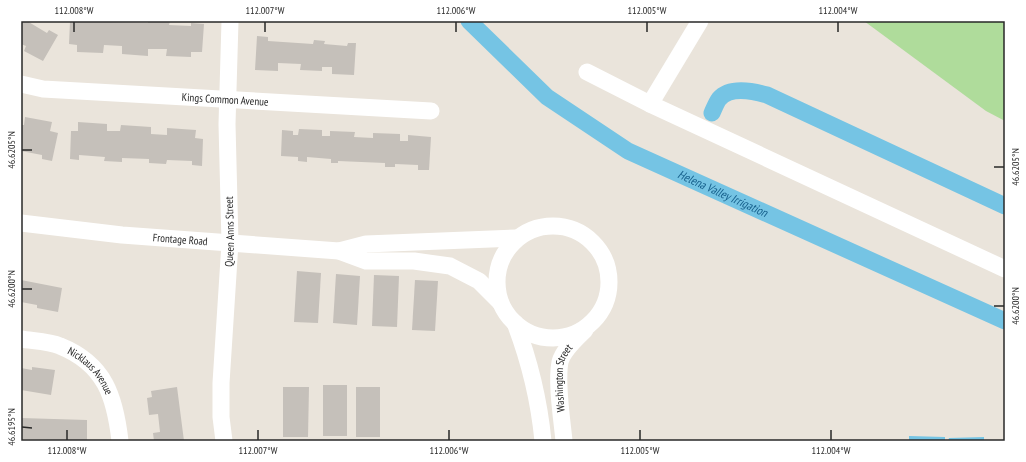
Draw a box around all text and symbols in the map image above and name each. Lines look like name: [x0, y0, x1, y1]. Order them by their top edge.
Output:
text: 112.008°W: [55, 4, 94, 17]
text: 112.007°W: [246, 4, 285, 17]
text: 112.006°W: [437, 4, 476, 17]
text: 112.005°W: [628, 4, 667, 17]
text: 112.004°W: [819, 4, 858, 17]
street label: Kings Common Avenue: [181, 90, 269, 109]
text: 46.6205°N: [5, 131, 18, 169]
text: 46.6205°N: [1009, 148, 1022, 186]
water label: Helena Valley Irrigation: [676, 166, 771, 220]
street label: Queen Anns Street: [221, 196, 237, 267]
street label: Frontage Road: [152, 230, 208, 248]
text: 46.6200°N: [5, 270, 18, 308]
text: 46.6200°N: [1009, 287, 1022, 325]
street label: Washington Street: [552, 341, 575, 413]
street label: Nicklaus Avenue: [65, 344, 116, 397]
text: 46.6195°N: [5, 408, 18, 446]
text: 112.008°W: [48, 444, 87, 457]
text: 112.007°W: [239, 444, 278, 457]
text: 112.006°W: [430, 444, 469, 457]
text: 112.005°W: [621, 444, 660, 457]
text: 112.004°W: [812, 444, 851, 457]

